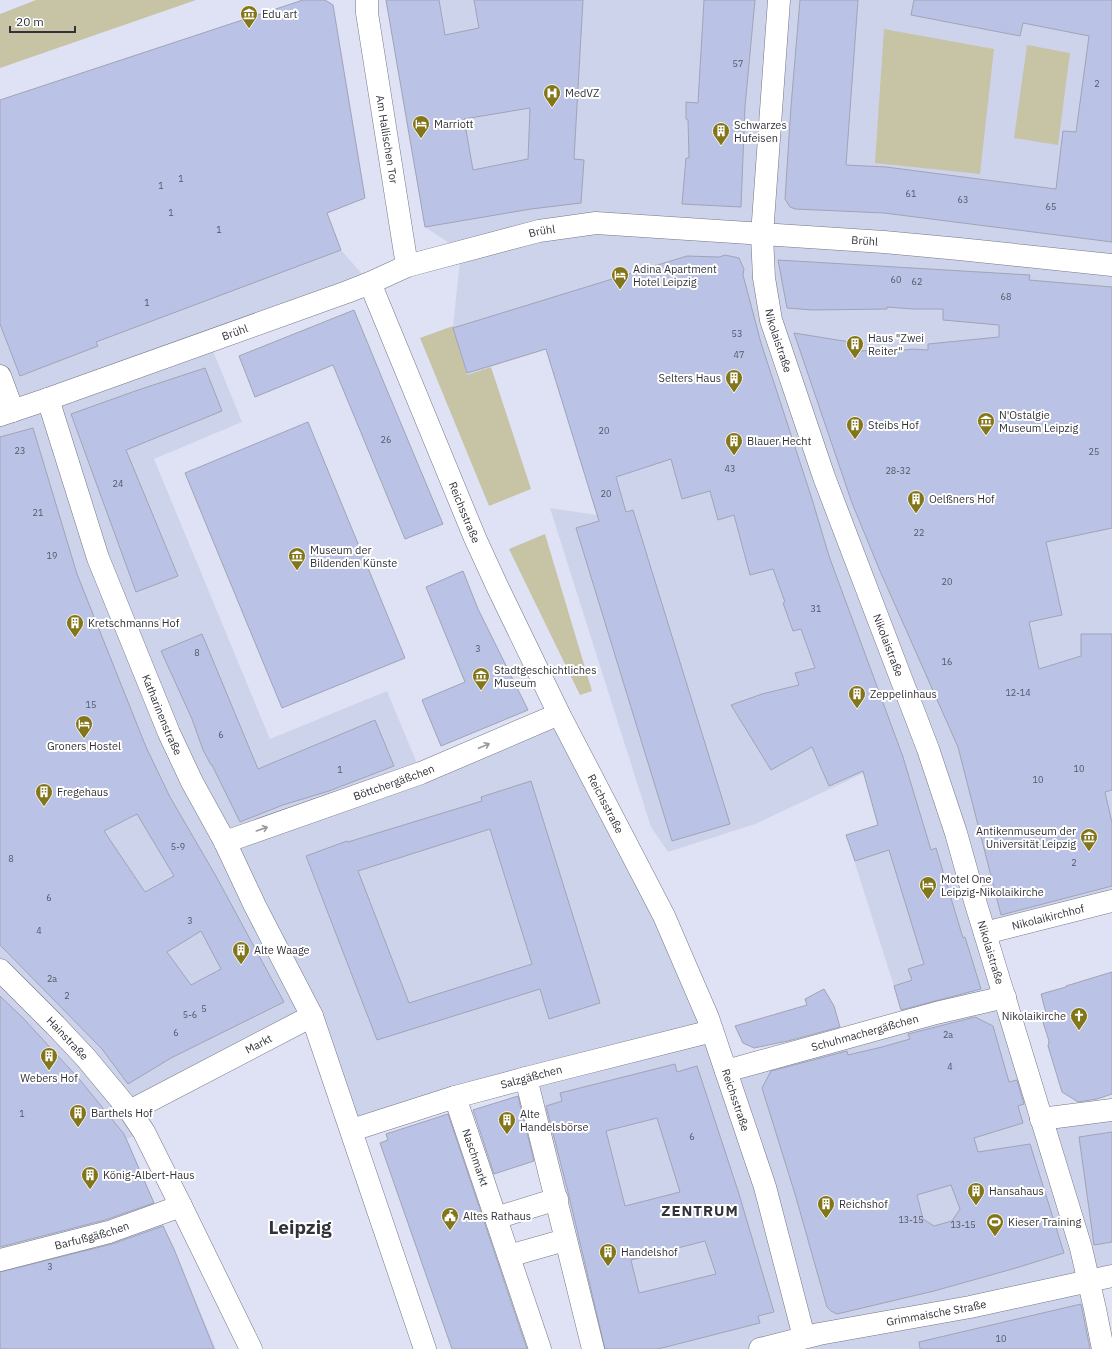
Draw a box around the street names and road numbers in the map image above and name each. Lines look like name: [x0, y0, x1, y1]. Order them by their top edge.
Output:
street label: Am Hallischen Tor: [373, 94, 401, 185]
street label: Brühl: [527, 222, 556, 240]
street label: Brühl: [851, 233, 879, 249]
street label: Nikolaistraße: [762, 308, 795, 374]
street label: Brühl: [220, 321, 250, 343]
street label: Reichsstraße: [446, 480, 483, 545]
street label: Nikolaistraße: [870, 612, 907, 679]
street label: Katharinenstraße: [139, 672, 185, 757]
street label: Böttchergäßchen: [351, 761, 437, 803]
street label: Reichsstraße: [585, 772, 627, 836]
street label: Nikolaikirchhof: [1010, 901, 1086, 933]
street label: Nikolaistraße: [974, 919, 1007, 986]
street label: Schuhmachergäßchen: [810, 1011, 920, 1054]
street label: Hainstraße: [44, 1014, 91, 1063]
street label: Markt: [243, 1031, 274, 1057]
street label: Salzgäßchen: [499, 1062, 564, 1092]
street label: Reichsstraße: [719, 1067, 753, 1133]
street label: Naschmarkt: [459, 1127, 492, 1188]
street label: Barfußgäßchen: [53, 1218, 131, 1253]
street label: Grimmaische Straße: [885, 1297, 988, 1329]

